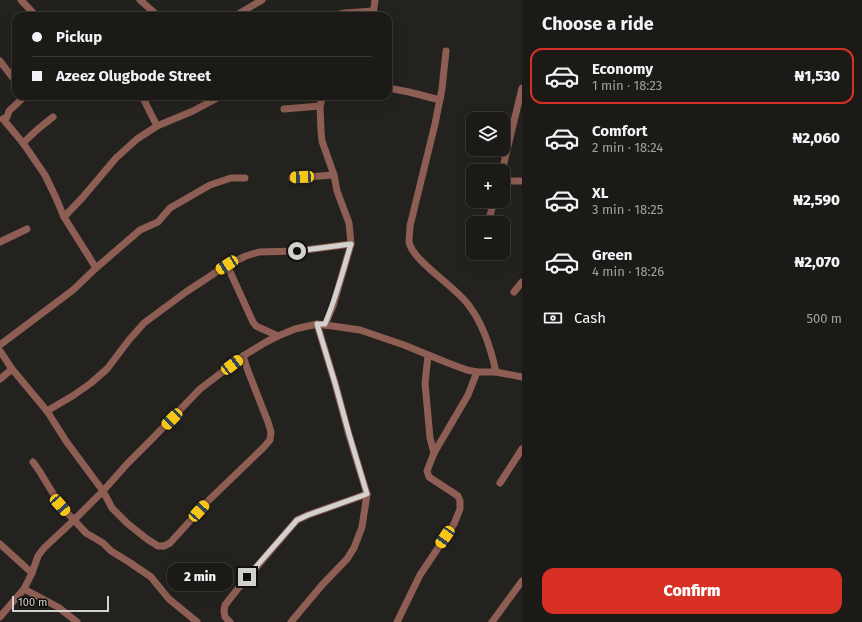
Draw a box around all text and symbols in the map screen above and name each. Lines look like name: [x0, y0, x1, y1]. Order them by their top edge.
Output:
text: Choose a ride: [542, 13, 654, 35]
text: Pickup: [56, 28, 102, 46]
icon: car: [544, 58, 580, 94]
text: Economy: [592, 60, 653, 78]
text: Azeez Olugbode Street: [56, 67, 211, 85]
text: ₦1,530: [795, 67, 840, 85]
text: 1 min · 18:23: [592, 78, 662, 93]
map controls: [466, 112, 510, 260]
button: layers: [466, 112, 510, 156]
icon: car: [544, 120, 580, 156]
text: Comfort: [592, 122, 648, 140]
text: ₦2,060: [793, 129, 840, 147]
text: 2 min · 18:24: [592, 140, 663, 155]
button: +: [466, 164, 510, 208]
car: [290, 170, 314, 184]
icon: car: [544, 182, 580, 218]
text: XL: [592, 184, 608, 202]
text: ₦2,590: [793, 191, 840, 209]
text: 3 min · 18:25: [592, 202, 663, 217]
button: −: [466, 216, 510, 260]
route start: [288, 242, 306, 260]
icon: car: [544, 244, 580, 280]
text: Green: [592, 246, 632, 264]
car: [214, 253, 240, 277]
text: ₦2,070: [794, 253, 840, 271]
text: 4 min · 18:26: [592, 264, 664, 279]
icon: cash: [542, 307, 564, 329]
text: Cash: [574, 309, 606, 327]
text: 500 m: [806, 311, 842, 326]
car: [219, 353, 245, 377]
car: [159, 406, 185, 432]
car: [48, 492, 72, 518]
car: [187, 498, 211, 524]
car: [433, 524, 457, 550]
callout: 2 min: [167, 563, 233, 591]
route end: [238, 568, 256, 586]
button: Confirm: [542, 568, 842, 614]
text: 2 min: [184, 569, 216, 584]
scale bar: [12, 594, 109, 613]
text: 100 m: [18, 596, 47, 609]

